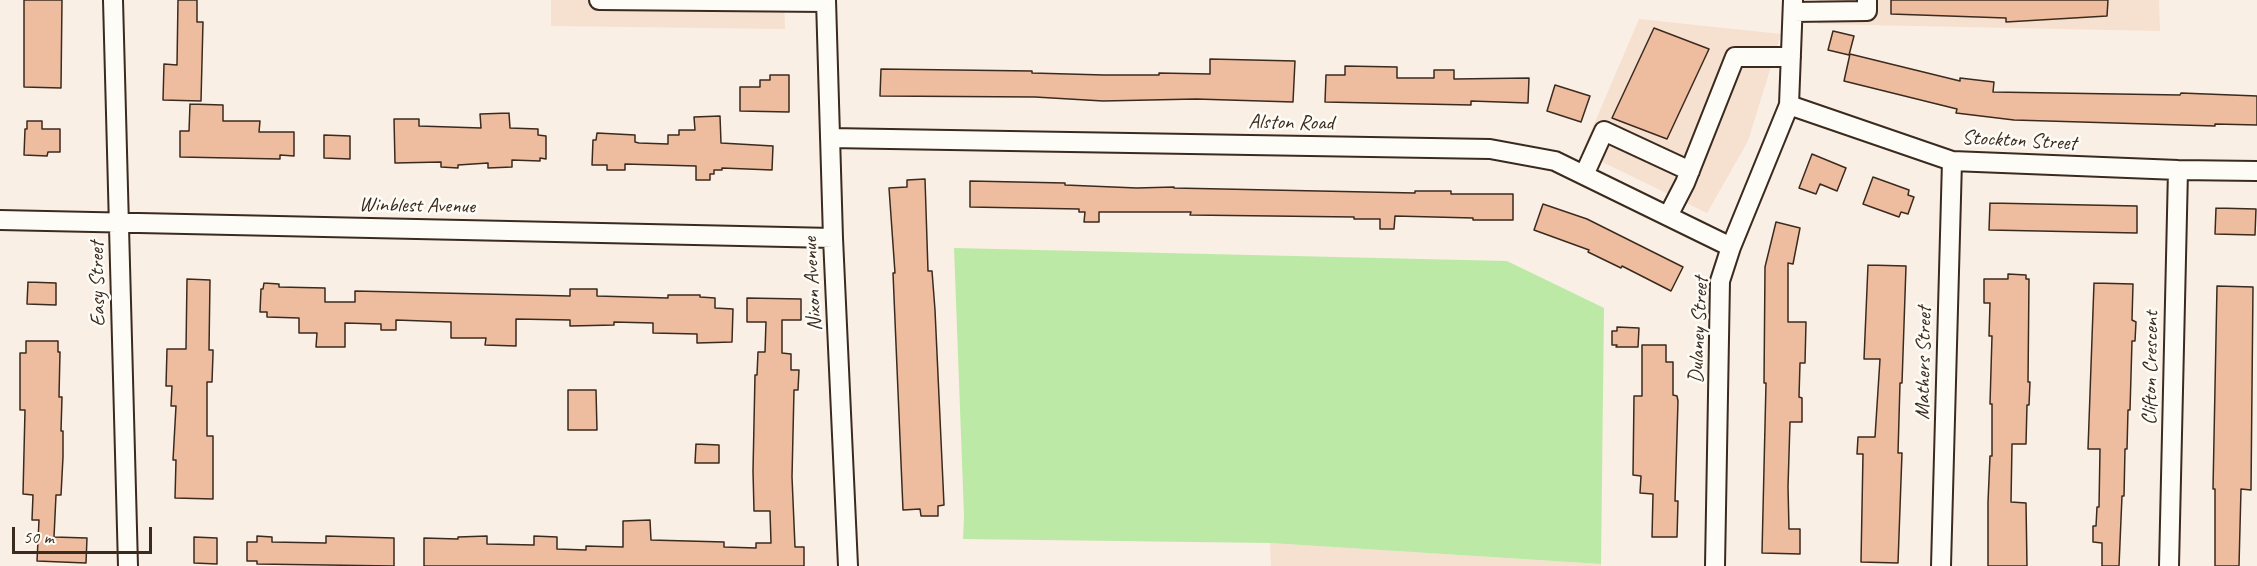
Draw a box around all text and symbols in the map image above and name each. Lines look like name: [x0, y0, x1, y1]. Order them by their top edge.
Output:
street label: Alston Road: [1248, 110, 1334, 136]
street label: Stockton Street: [1961, 125, 2077, 157]
street label: Winblest Avenue: [359, 192, 475, 220]
street label: Nixon Avenue: [798, 236, 828, 332]
street label: Easy Street: [85, 241, 111, 327]
street label: Dulaney Street: [1684, 276, 1714, 384]
street label: Mathers Street: [1910, 306, 1938, 420]
street label: Clifton Crescent: [2137, 311, 2165, 425]
scale bar: [15, 515, 154, 553]
text: 50 m: [23, 526, 54, 548]

